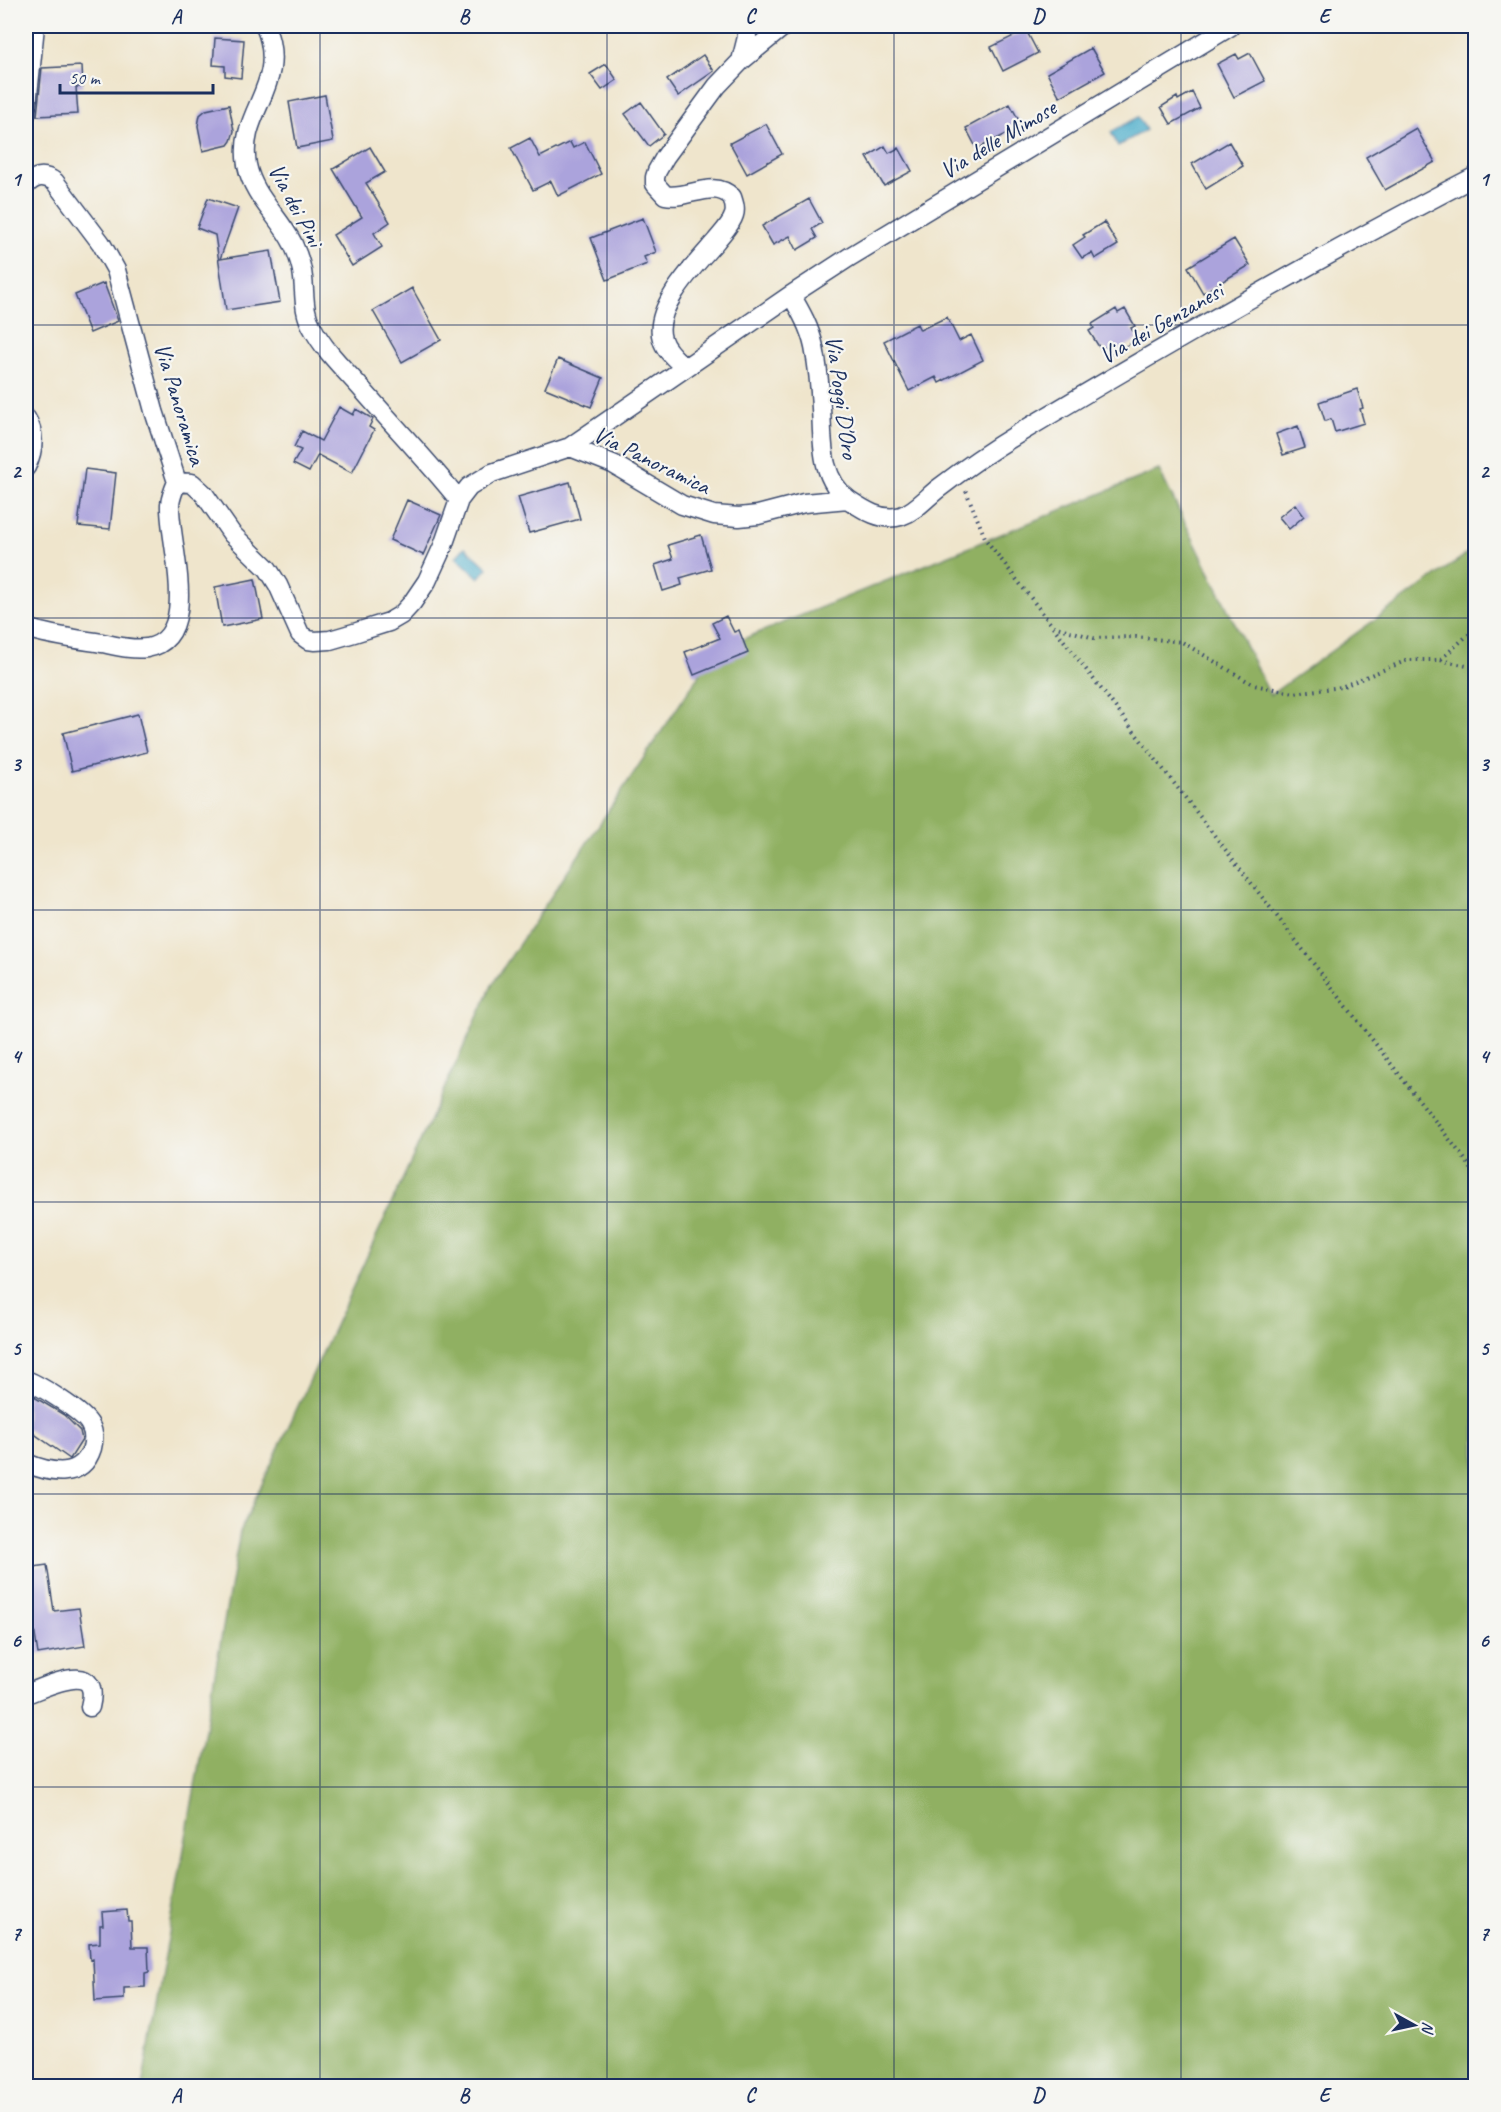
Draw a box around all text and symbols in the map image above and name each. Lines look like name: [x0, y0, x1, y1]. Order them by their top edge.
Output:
text: A: [171, 4, 183, 29]
text: B: [459, 4, 471, 29]
text: C: [745, 4, 757, 29]
text: D: [1032, 4, 1046, 29]
text: E: [1319, 4, 1333, 29]
scale bar: [60, 57, 213, 95]
text: 50 m: [69, 67, 102, 89]
street label: Via delle Mimose: [934, 91, 1063, 185]
street label: Via dei Pini: [262, 158, 332, 255]
text: 1: [12, 167, 23, 192]
text: 1: [1480, 167, 1491, 192]
street label: Via dei Genzanesi: [1094, 274, 1231, 371]
street label: Via Poggi D'Oro: [819, 333, 866, 462]
street label: Via Panoramica: [147, 339, 213, 470]
street label: Via Panoramica: [589, 419, 717, 502]
text: 2: [12, 459, 23, 484]
text: 2: [1480, 459, 1491, 484]
text: 3: [12, 752, 23, 777]
text: 3: [1480, 752, 1491, 777]
text: 4: [12, 1044, 24, 1069]
text: 4: [1480, 1044, 1492, 1069]
text: 5: [12, 1336, 23, 1361]
text: 5: [1480, 1336, 1491, 1361]
text: 6: [11, 1628, 22, 1653]
text: 6: [1479, 1628, 1490, 1653]
text: 7: [12, 1921, 23, 1946]
text: 7: [1480, 1921, 1491, 1946]
north arrow: [1384, 1995, 1444, 2055]
text: N: [1417, 2021, 1438, 2036]
text: A: [171, 2083, 183, 2108]
text: B: [459, 2083, 471, 2108]
text: C: [745, 2083, 757, 2108]
text: D: [1032, 2083, 1046, 2108]
text: E: [1319, 2083, 1333, 2108]

